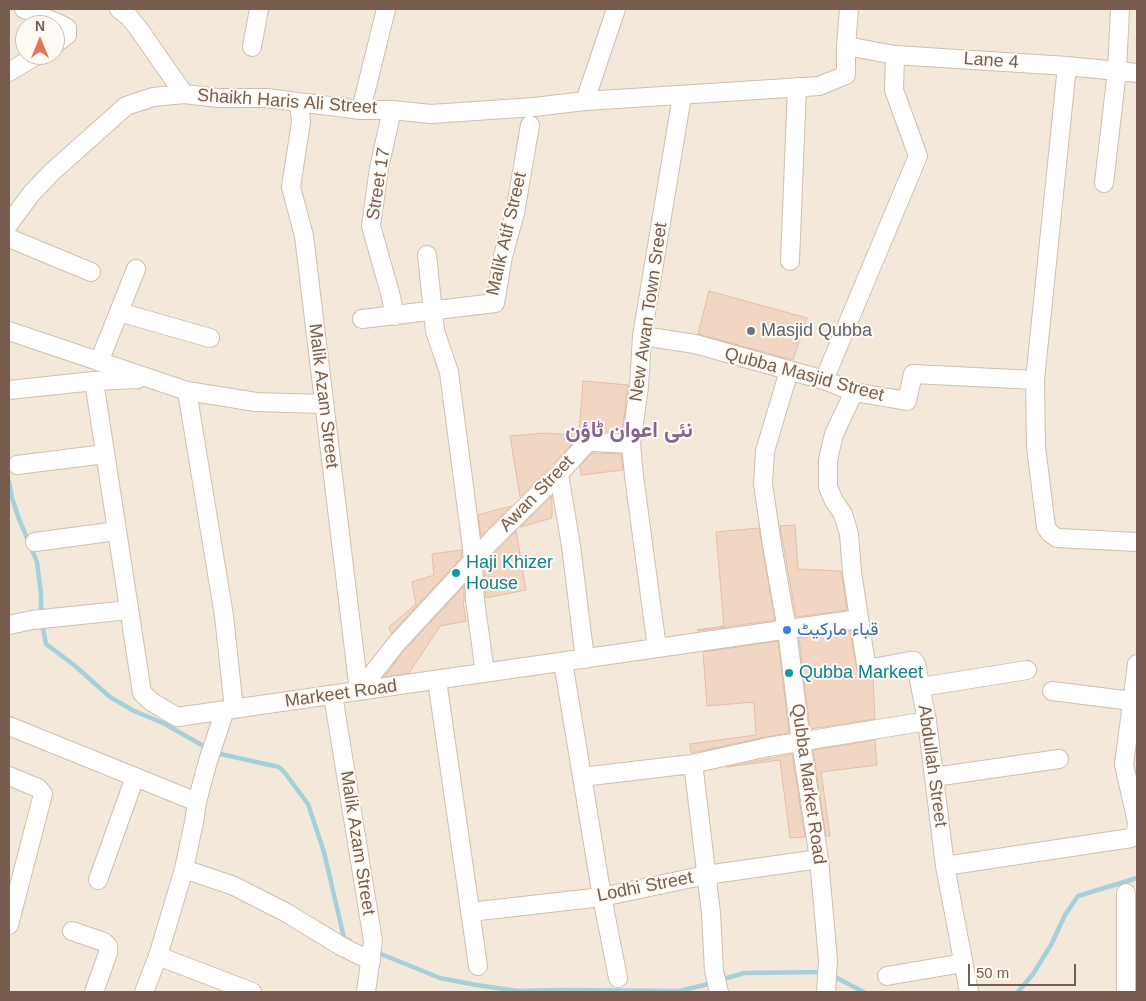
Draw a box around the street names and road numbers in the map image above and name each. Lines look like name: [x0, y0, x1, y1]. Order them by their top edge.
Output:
street label: Lane 4: [963, 48, 1019, 74]
street label: Shaikh Haris Ali Street: [196, 85, 378, 119]
street label: Street 17: [363, 146, 395, 222]
street label: Malik Atif Street: [482, 170, 532, 298]
street label: New Awan Town Sreet: [626, 221, 672, 403]
street label: Malik Azam Street: [303, 322, 343, 470]
street label: Qubba Masjid Street: [722, 343, 886, 407]
street label: Awan Street: [495, 451, 579, 537]
street label: Markeet Road: [284, 675, 398, 713]
street label: Qubba Market Road: [786, 702, 830, 866]
street label: Abdullah Street: [913, 704, 951, 828]
street label: Malik Azam Street: [335, 769, 379, 917]
street label: Lodhi Street: [595, 867, 695, 907]

